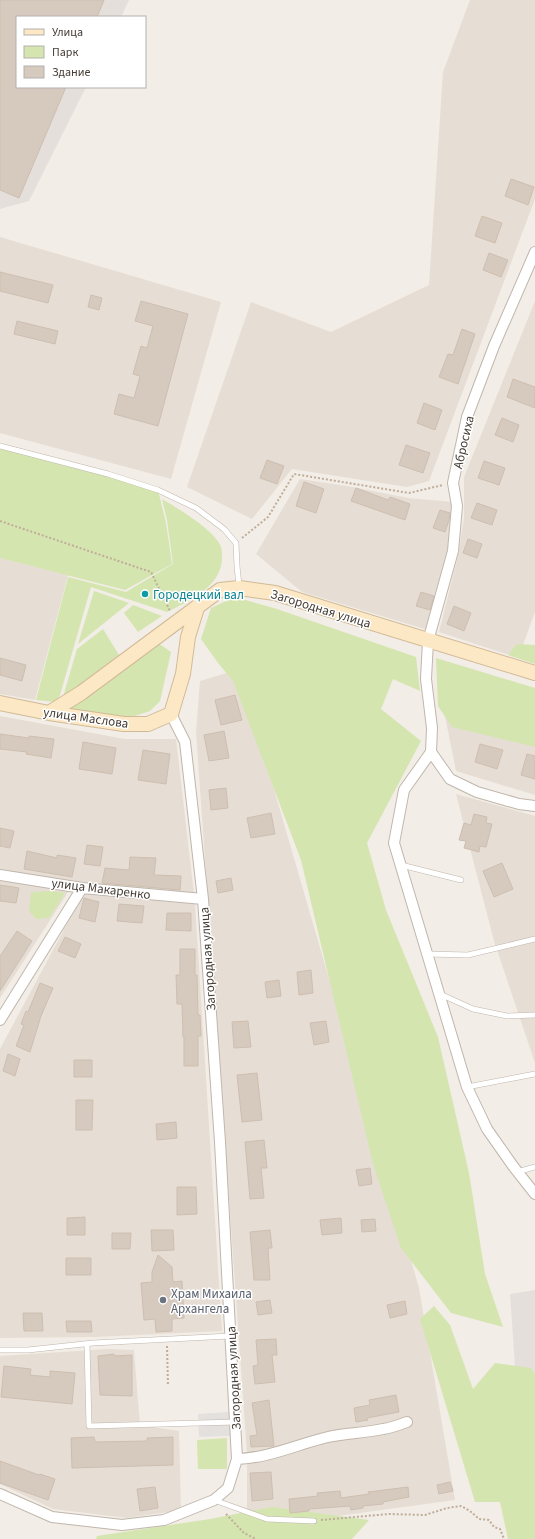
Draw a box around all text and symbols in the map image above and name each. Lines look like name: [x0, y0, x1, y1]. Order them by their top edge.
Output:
legend: [16, 16, 146, 88]
text: Улица: [52, 24, 83, 41]
text: Парк: [52, 44, 78, 61]
text: Здание: [52, 64, 91, 81]
street label: Абросиха: [449, 414, 479, 471]
street label: Загородная улица: [268, 585, 373, 633]
place label: Городецкий вал: [153, 586, 244, 604]
marker: Городецкий вал: [140, 589, 150, 599]
street label: улица Маслова: [42, 703, 130, 733]
street label: улица Макаренко: [50, 874, 151, 904]
street label: Загородная улица: [195, 906, 221, 1011]
place label: Храм Михаила Архангела: [171, 1285, 252, 1318]
marker: Храм Михаила Архангела: [158, 1295, 168, 1305]
street label: Загородная улица: [222, 1326, 246, 1430]

